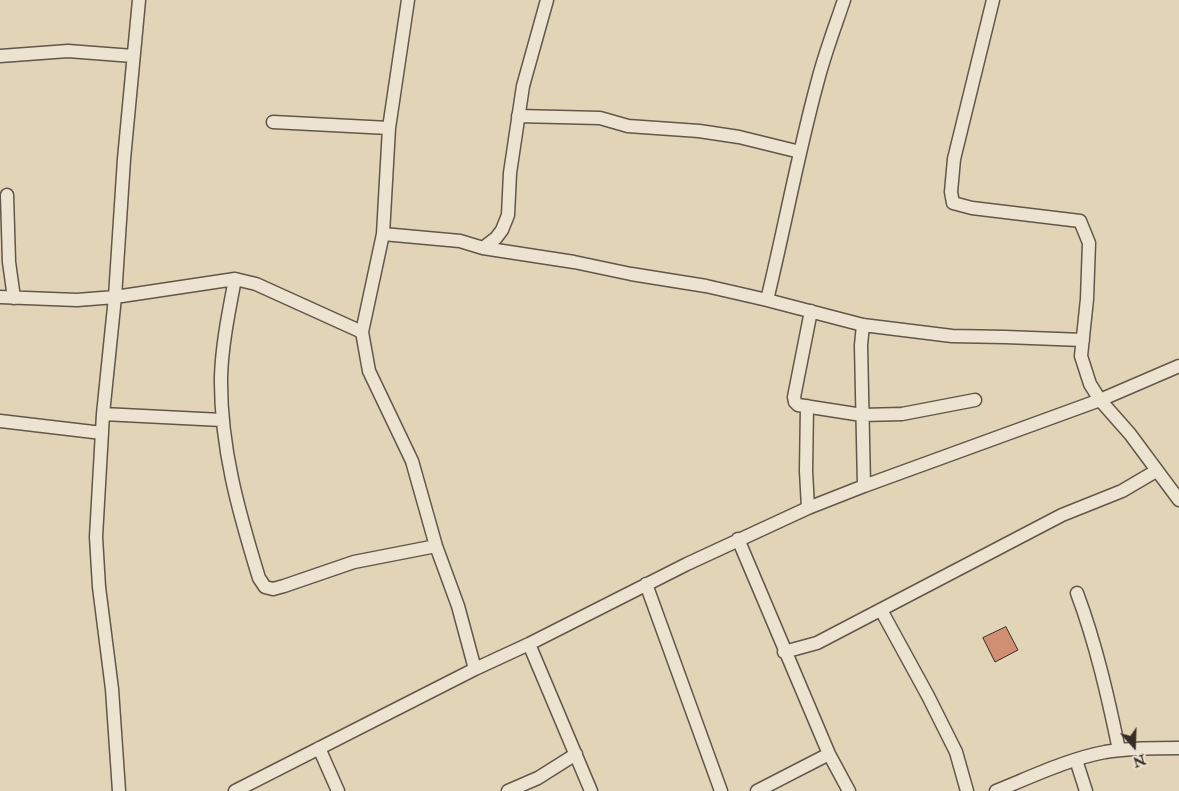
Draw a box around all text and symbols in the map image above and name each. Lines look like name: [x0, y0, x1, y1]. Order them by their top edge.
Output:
north arrow: [1109, 721, 1159, 771]
text: N: [1131, 750, 1148, 771]

